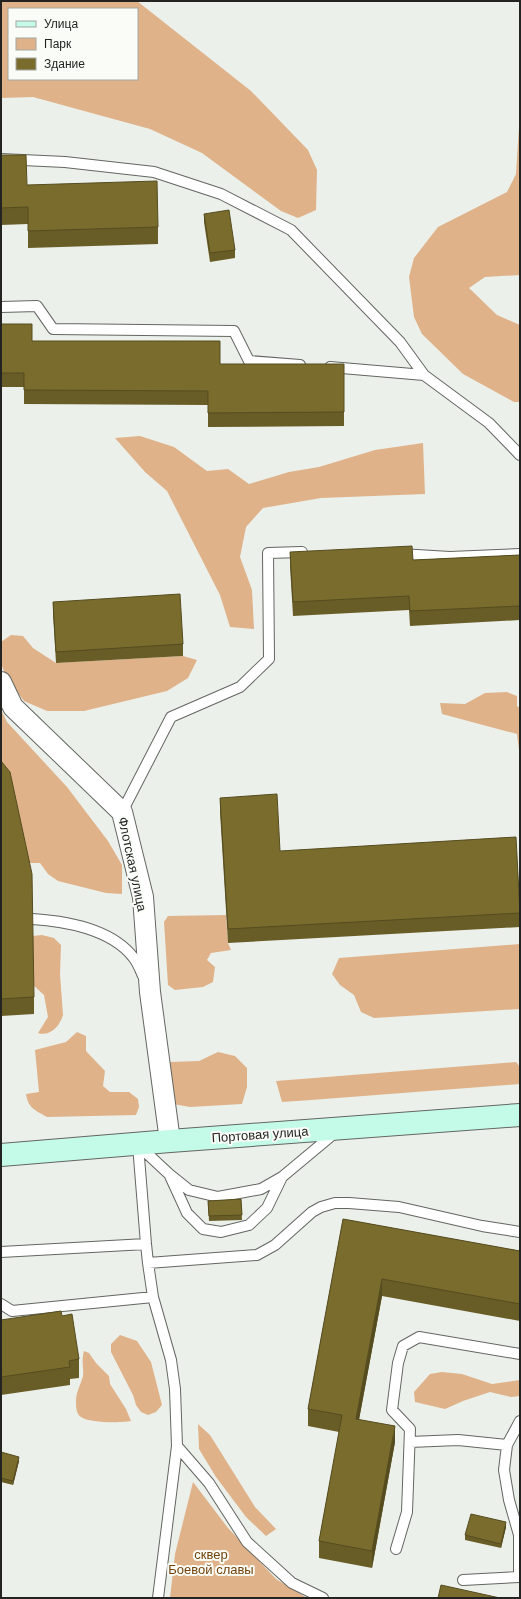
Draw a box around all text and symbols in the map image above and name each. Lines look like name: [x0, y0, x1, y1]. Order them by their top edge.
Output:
legend: [8, 8, 138, 80]
text: Улица: [44, 17, 78, 31]
text: Парк: [44, 37, 72, 51]
text: Здание: [44, 57, 85, 71]
street label: Флотская улица: [115, 816, 150, 913]
street label: Портовая улица: [211, 1124, 310, 1145]
park label: сквер Боевой славы: [168, 1547, 254, 1577]

